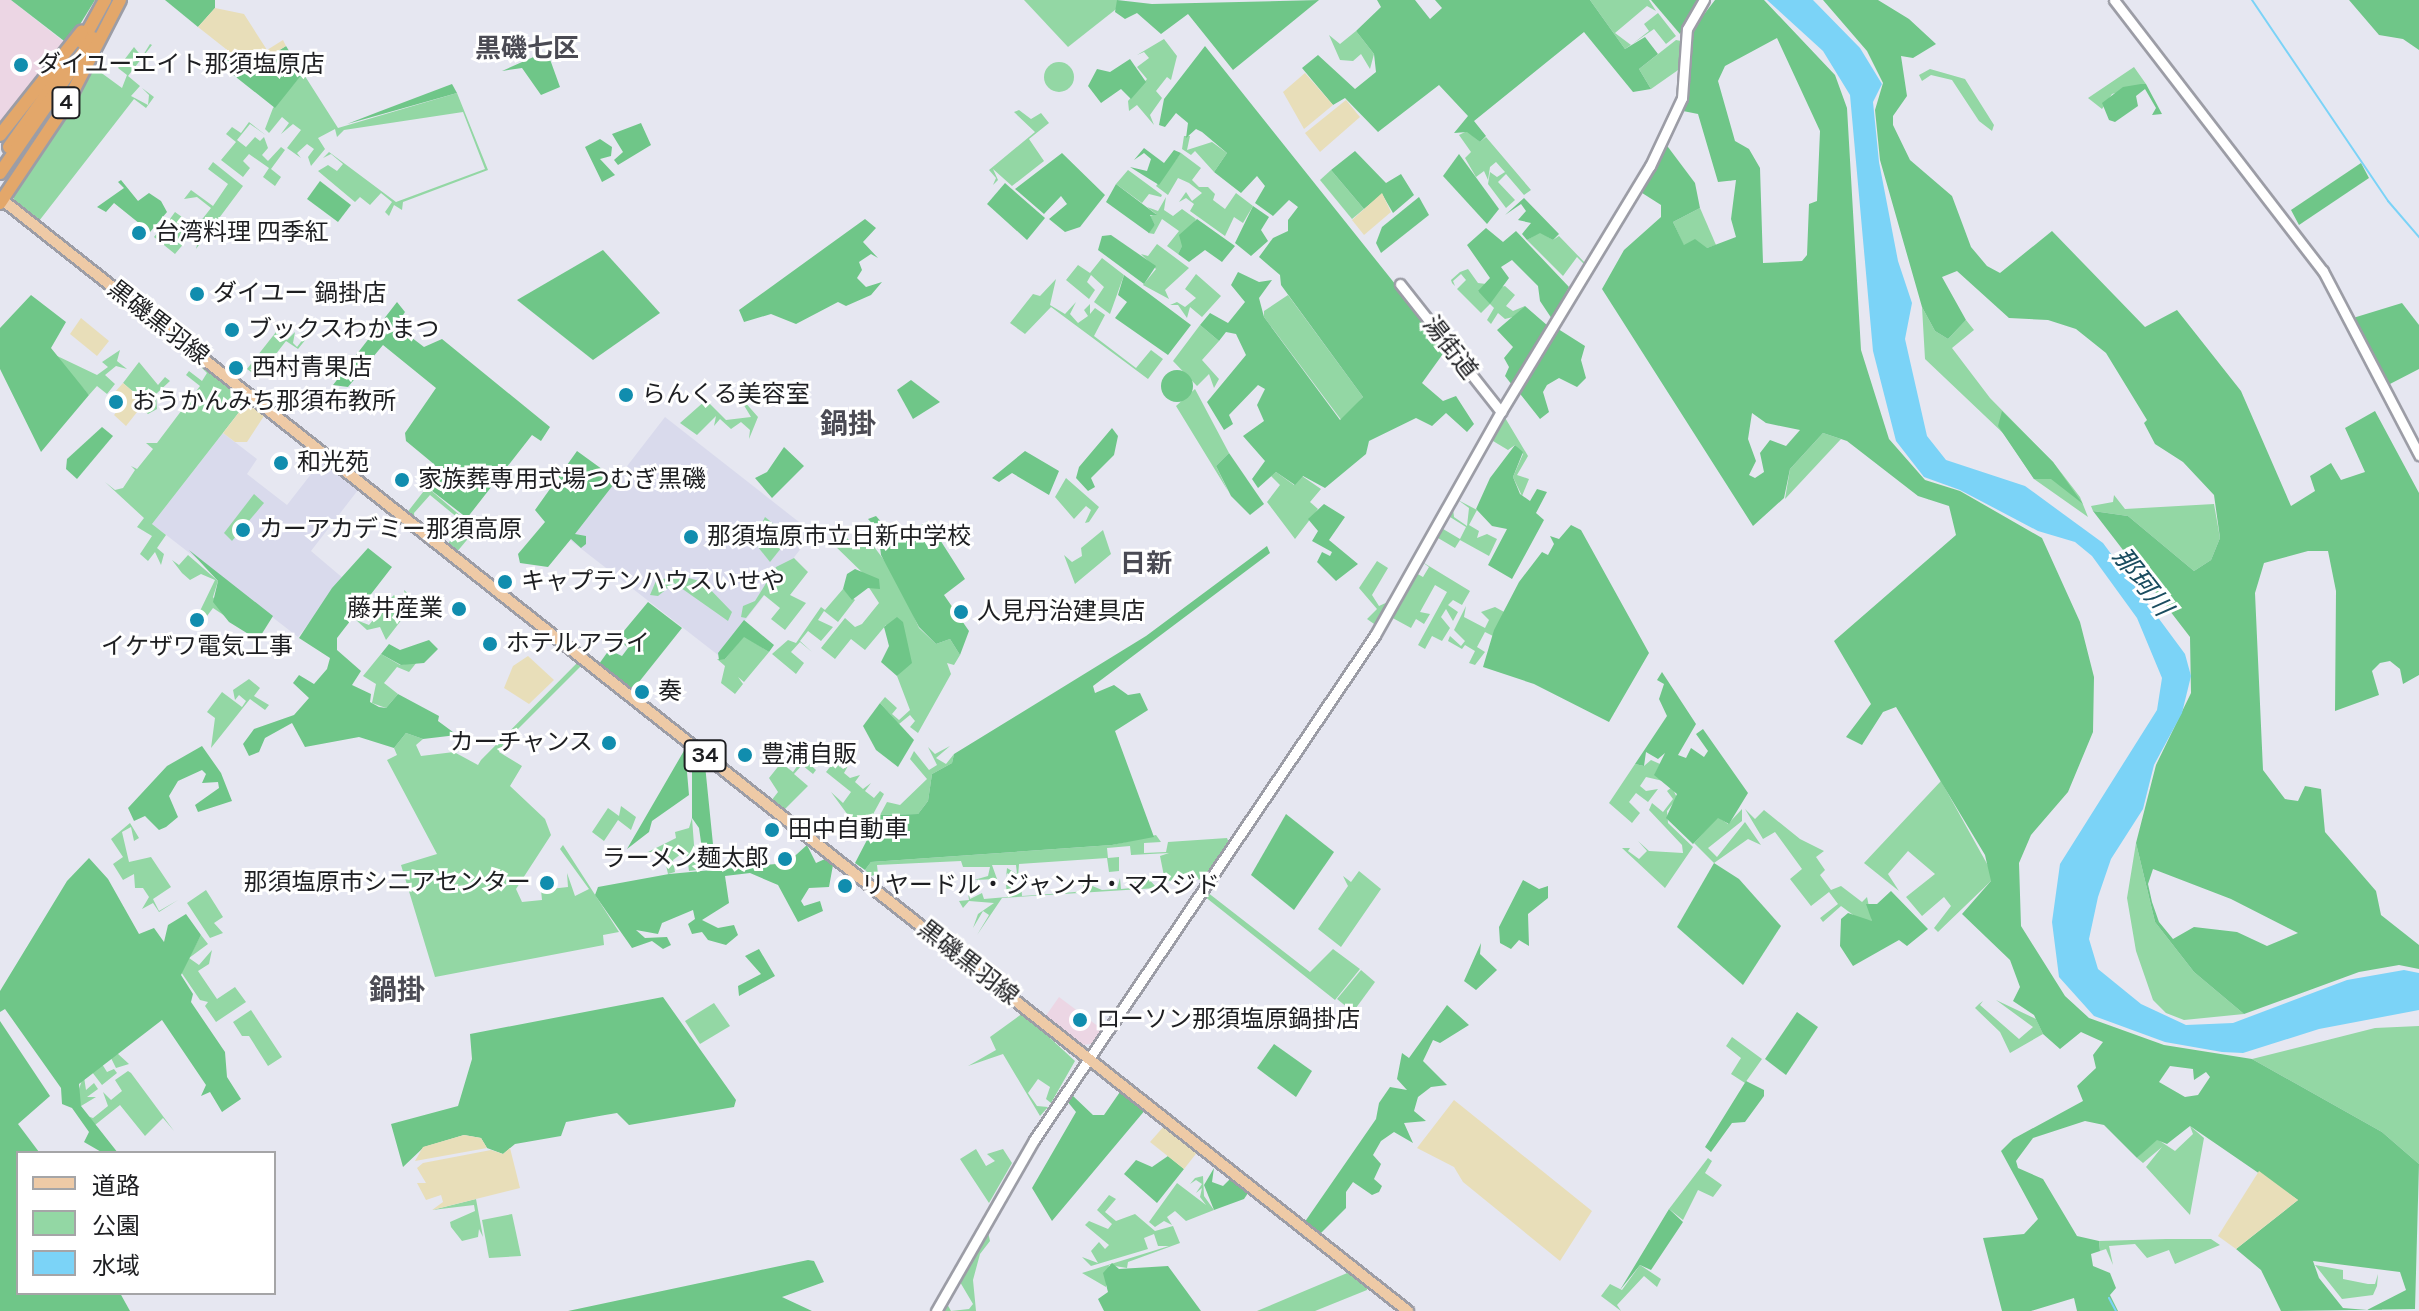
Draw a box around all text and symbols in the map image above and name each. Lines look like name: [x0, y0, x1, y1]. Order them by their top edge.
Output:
district label: 黒磯七区: [475, 33, 579, 65]
place label: ダイユーエイト那須塩原店: [37, 51, 325, 79]
marker: ダイユーエイト那須塩原店: [12, 56, 30, 74]
road number: 4: [50, 85, 82, 121]
place label: 台湾料理 四季紅: [155, 219, 329, 247]
marker: 台湾料理 四季紅: [130, 224, 148, 242]
street label: 黒磯黒羽線: [102, 275, 214, 371]
place label: ダイユー 鍋掛店: [213, 280, 387, 308]
marker: ダイユー 鍋掛店: [188, 285, 206, 303]
street label: 湯街道: [1416, 311, 1484, 385]
place label: ブックスわかまつ: [248, 316, 440, 344]
marker: ブックスわかまつ: [223, 321, 241, 339]
place label: 西村青果店: [252, 354, 372, 382]
marker: 西村青果店: [227, 359, 245, 377]
place label: らんくる美容室: [642, 381, 810, 409]
marker: らんくる美容室: [617, 386, 635, 404]
place label: おうかんみち那須布教所: [132, 388, 396, 416]
marker: おうかんみち那須布教所: [107, 393, 125, 411]
district label: 鍋掛: [820, 407, 876, 441]
place label: 和光苑: [297, 449, 369, 477]
marker: 和光苑: [272, 454, 290, 472]
place label: 家族葬専用式場つむぎ黒磯: [418, 466, 706, 494]
marker: 家族葬専用式場つむぎ黒磯: [393, 471, 411, 489]
place label: カーアカデミー那須高原: [259, 516, 523, 544]
marker: カーアカデミー那須高原: [234, 521, 252, 539]
place label: 那須塩原市立日新中学校: [707, 523, 971, 551]
marker: 那須塩原市立日新中学校: [682, 528, 700, 546]
water label: 那珂川: [2106, 542, 2178, 622]
district label: 日新: [1120, 548, 1172, 580]
place label: キャプテンハウスいせや: [521, 568, 785, 596]
marker: キャプテンハウスいせや: [496, 573, 514, 591]
place label: 藤井産業: [347, 595, 443, 623]
place label: 人見丹治建具店: [977, 598, 1145, 626]
marker: 藤井産業: [450, 600, 468, 618]
marker: 人見丹治建具店: [952, 603, 970, 621]
marker: イケザワ電気工事: [188, 611, 206, 629]
place label: ホテルアライ: [506, 630, 650, 658]
place label: イケザワ電気工事: [101, 633, 293, 661]
marker: ホテルアライ: [481, 635, 499, 653]
place label: 奏: [658, 678, 682, 706]
marker: 奏: [633, 683, 651, 701]
place label: カーチャンス: [449, 729, 593, 757]
marker: カーチャンス: [600, 734, 618, 752]
road number: 34: [683, 738, 727, 774]
place label: 豊浦自販: [761, 741, 857, 769]
marker: 豊浦自販: [736, 746, 754, 764]
place label: 田中自動車: [788, 816, 908, 844]
marker: 田中自動車: [763, 821, 781, 839]
place label: ラーメン麺太郎: [601, 845, 769, 873]
marker: ラーメン麺太郎: [776, 850, 794, 868]
place label: 那須塩原市シニアセンター: [243, 869, 531, 897]
place label: リヤードル・ジャンナ・マスジド: [861, 872, 1221, 900]
marker: 那須塩原市シニアセンター: [538, 874, 556, 892]
marker: リヤードル・ジャンナ・マスジド: [836, 877, 854, 895]
street label: 黒磯黒羽線: [912, 915, 1024, 1011]
district label: 鍋掛: [369, 973, 425, 1007]
place label: ローソン那須塩原鍋掛店: [1096, 1006, 1360, 1034]
marker: ローソン那須塩原鍋掛店: [1071, 1011, 1089, 1029]
legend: [16, 1151, 276, 1295]
text: 道路: [92, 1172, 140, 1200]
text: 公園: [92, 1212, 140, 1240]
text: 水域: [92, 1252, 140, 1280]

